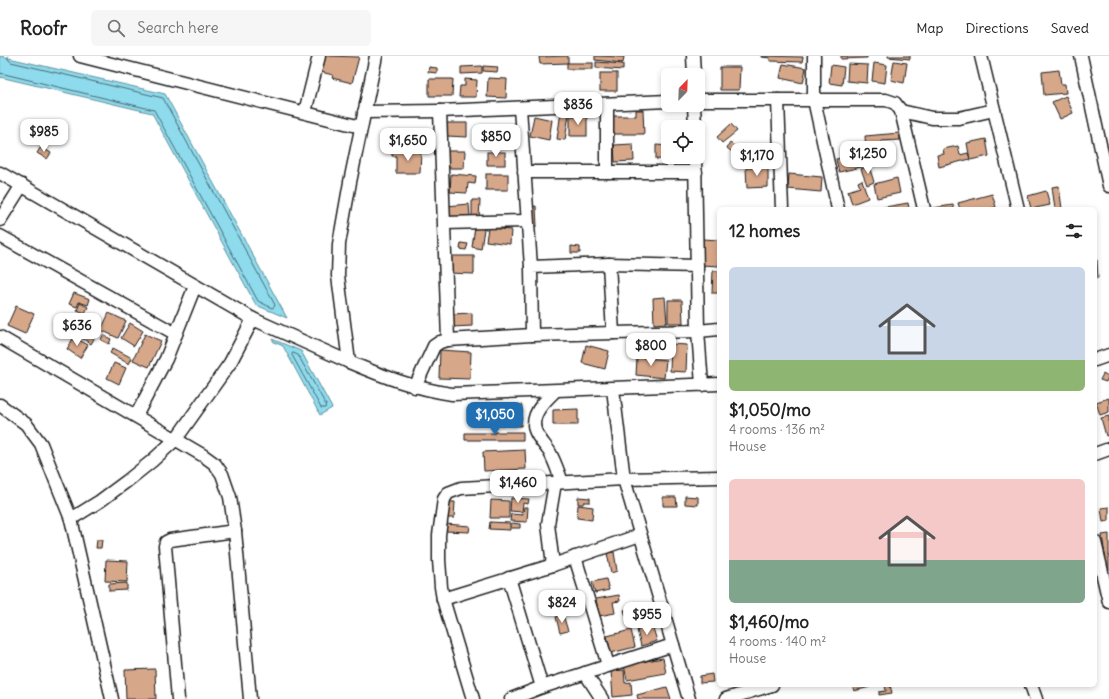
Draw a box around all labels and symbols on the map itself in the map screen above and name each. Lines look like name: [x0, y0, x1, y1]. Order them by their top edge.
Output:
north arrow: [661, 68, 705, 112]
pin: $836: [554, 92, 602, 126]
pin: $985: [20, 119, 68, 153]
pin: $850: [472, 124, 520, 158]
pin: $1,650: [375, 128, 441, 162]
pin: $1,250: [835, 141, 901, 175]
pin: $1,170: [724, 143, 790, 177]
pin: $636: [53, 313, 101, 347]
pin: $800: [627, 333, 675, 367]
pin: $1,050: [462, 402, 528, 436]
pin: $1,460: [485, 470, 551, 504]
pin: $824: [538, 590, 586, 624]
pin: $955: [623, 602, 671, 636]

